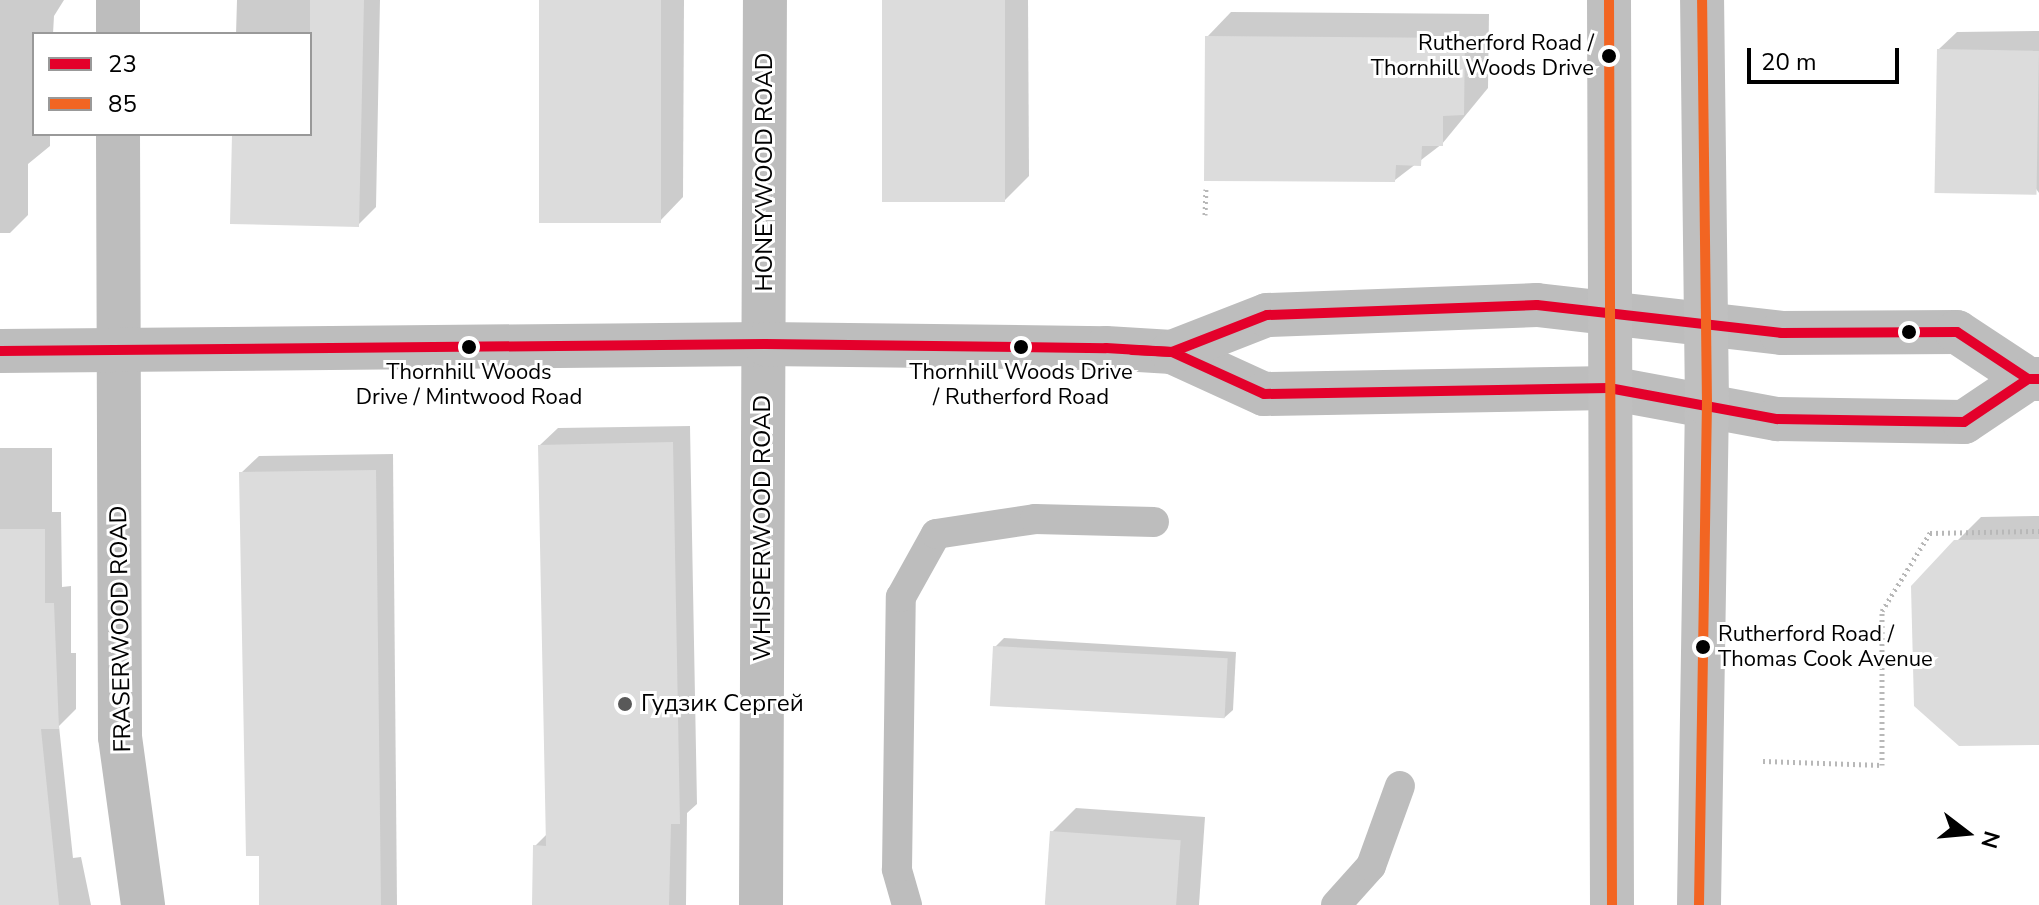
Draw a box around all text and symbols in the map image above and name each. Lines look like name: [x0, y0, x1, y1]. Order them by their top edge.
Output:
place label: Rutherford Road / Thornhill Woods Drive: [1371, 30, 1594, 82]
legend: [32, 32, 312, 136]
scale bar: [1751, 32, 1903, 82]
text: 20 m: [1761, 46, 1817, 78]
text: 23: [108, 48, 137, 80]
marker: Rutherford Road / Thornhill Woods Drive: [1601, 48, 1617, 64]
street label: HONEYWOOD ROAD: [751, 53, 779, 291]
text: 85: [108, 88, 137, 120]
unlabelled marker: [1901, 324, 1917, 340]
marker: Thornhill Woods Drive / Mintwood Road: [461, 339, 477, 355]
marker: Thornhill Woods Drive / Rutherford Road: [1013, 339, 1029, 355]
place label: Thornhill Woods Drive / Mintwood Road: [356, 359, 582, 410]
place label: Thornhill Woods Drive / Rutherford Road: [909, 359, 1133, 410]
street label: WHISPERWOOD ROAD: [749, 395, 777, 661]
street label: FRASERWOOD ROAD: [104, 505, 138, 753]
place label: Rutherford Road / Thomas Cook Avenue: [1718, 621, 1933, 672]
marker: Rutherford Road / Thomas Cook Avenue: [1695, 639, 1711, 655]
place label: Гудзик Сергей: [641, 690, 804, 718]
marker: Гудзик Сергей: [616, 695, 634, 713]
north arrow: [1927, 793, 2007, 873]
text: N: [1973, 828, 2007, 852]

